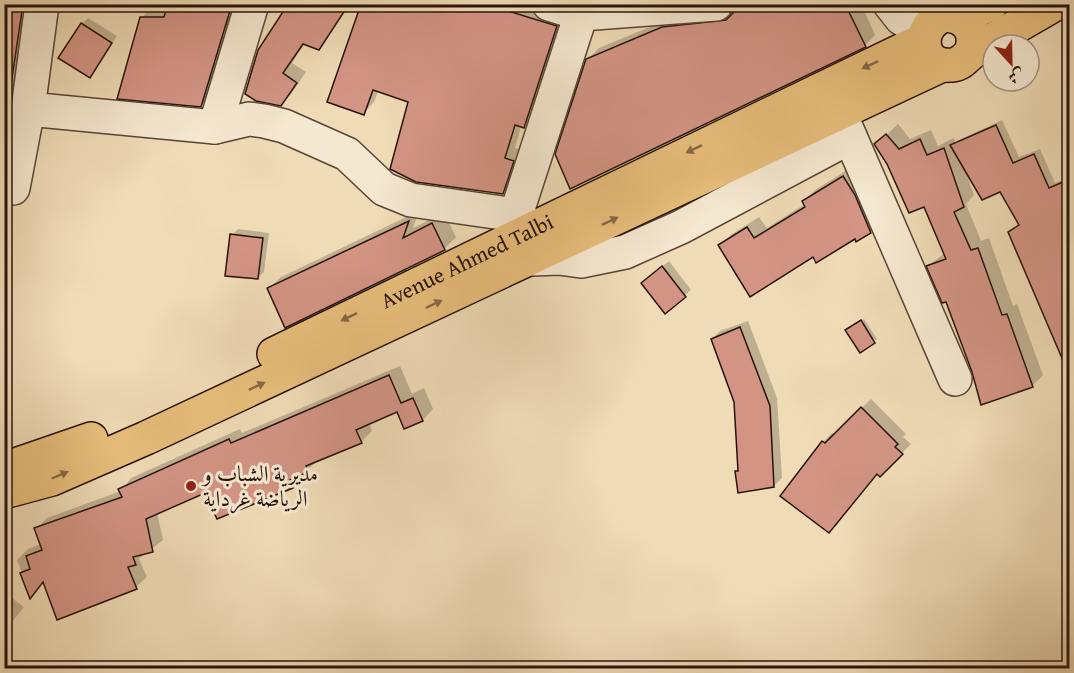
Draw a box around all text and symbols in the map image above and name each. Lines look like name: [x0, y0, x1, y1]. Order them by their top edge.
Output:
north arrow: [981, 33, 1041, 93]
one-way arrow: [862, 60, 879, 69]
text: ش: [1005, 63, 1028, 91]
one-way arrow: [686, 144, 703, 153]
street label: Avenue Ahmed Talbi: [375, 205, 559, 316]
one-way arrow: [602, 217, 619, 226]
one-way arrow: [426, 300, 443, 309]
one-way arrow: [341, 312, 358, 322]
one-way arrow: [249, 382, 266, 391]
place label: مديرية الشباب و الرياضة غرداية: [201, 457, 318, 514]
one-way arrow: [52, 470, 70, 480]
marker: مديرية الشباب و الرياضة غرداية: [184, 479, 198, 493]

